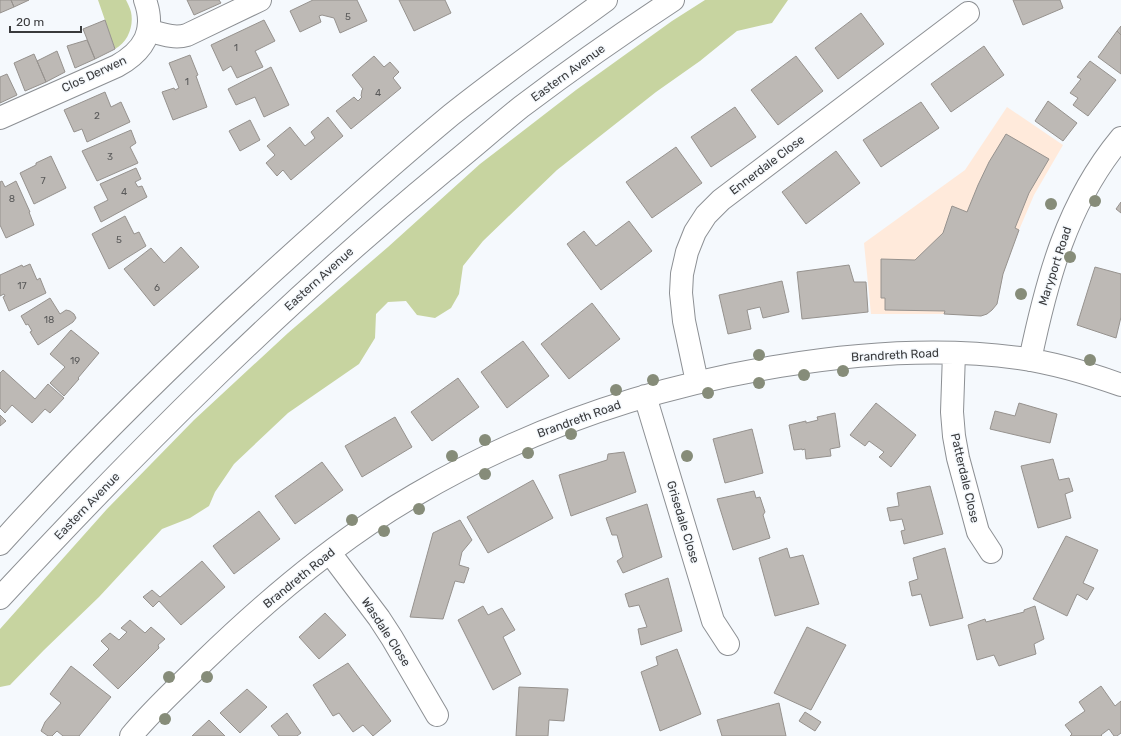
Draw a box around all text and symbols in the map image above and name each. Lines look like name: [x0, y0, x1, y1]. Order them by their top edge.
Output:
scale bar: [10, 8, 81, 34]
house number: 5: [345, 11, 351, 23]
text: 20 m: [16, 15, 44, 29]
street label: Eastern Avenue: [528, 41, 608, 104]
house number: 1: [234, 42, 238, 54]
street label: Clos Derwen: [59, 53, 129, 95]
house number: 1: [185, 76, 189, 88]
house number: 4: [375, 87, 381, 99]
house number: 2: [94, 110, 100, 122]
street label: Ennerdale Close: [727, 132, 807, 198]
house number: 3: [107, 151, 113, 163]
house number: 7: [40, 175, 46, 187]
house number: 4: [121, 186, 127, 198]
house number: 8: [9, 193, 15, 205]
street label: Maryport Road: [1036, 225, 1074, 307]
house number: 5: [116, 234, 122, 246]
street label: Eastern Avenue: [282, 244, 357, 314]
house number: 17: [17, 280, 27, 292]
house number: 6: [154, 282, 160, 294]
house number: 18: [44, 314, 54, 326]
street label: Brandreth Road: [851, 346, 939, 364]
house number: 19: [70, 355, 80, 367]
street label: Brandreth Road: [535, 397, 623, 441]
street label: Patterdale Close: [948, 432, 982, 525]
street label: Eastern Avenue: [51, 469, 123, 542]
street label: Grisedale Close: [664, 479, 702, 565]
street label: Brandreth Road: [260, 545, 338, 611]
street label: Wasdale Close: [359, 595, 414, 669]

